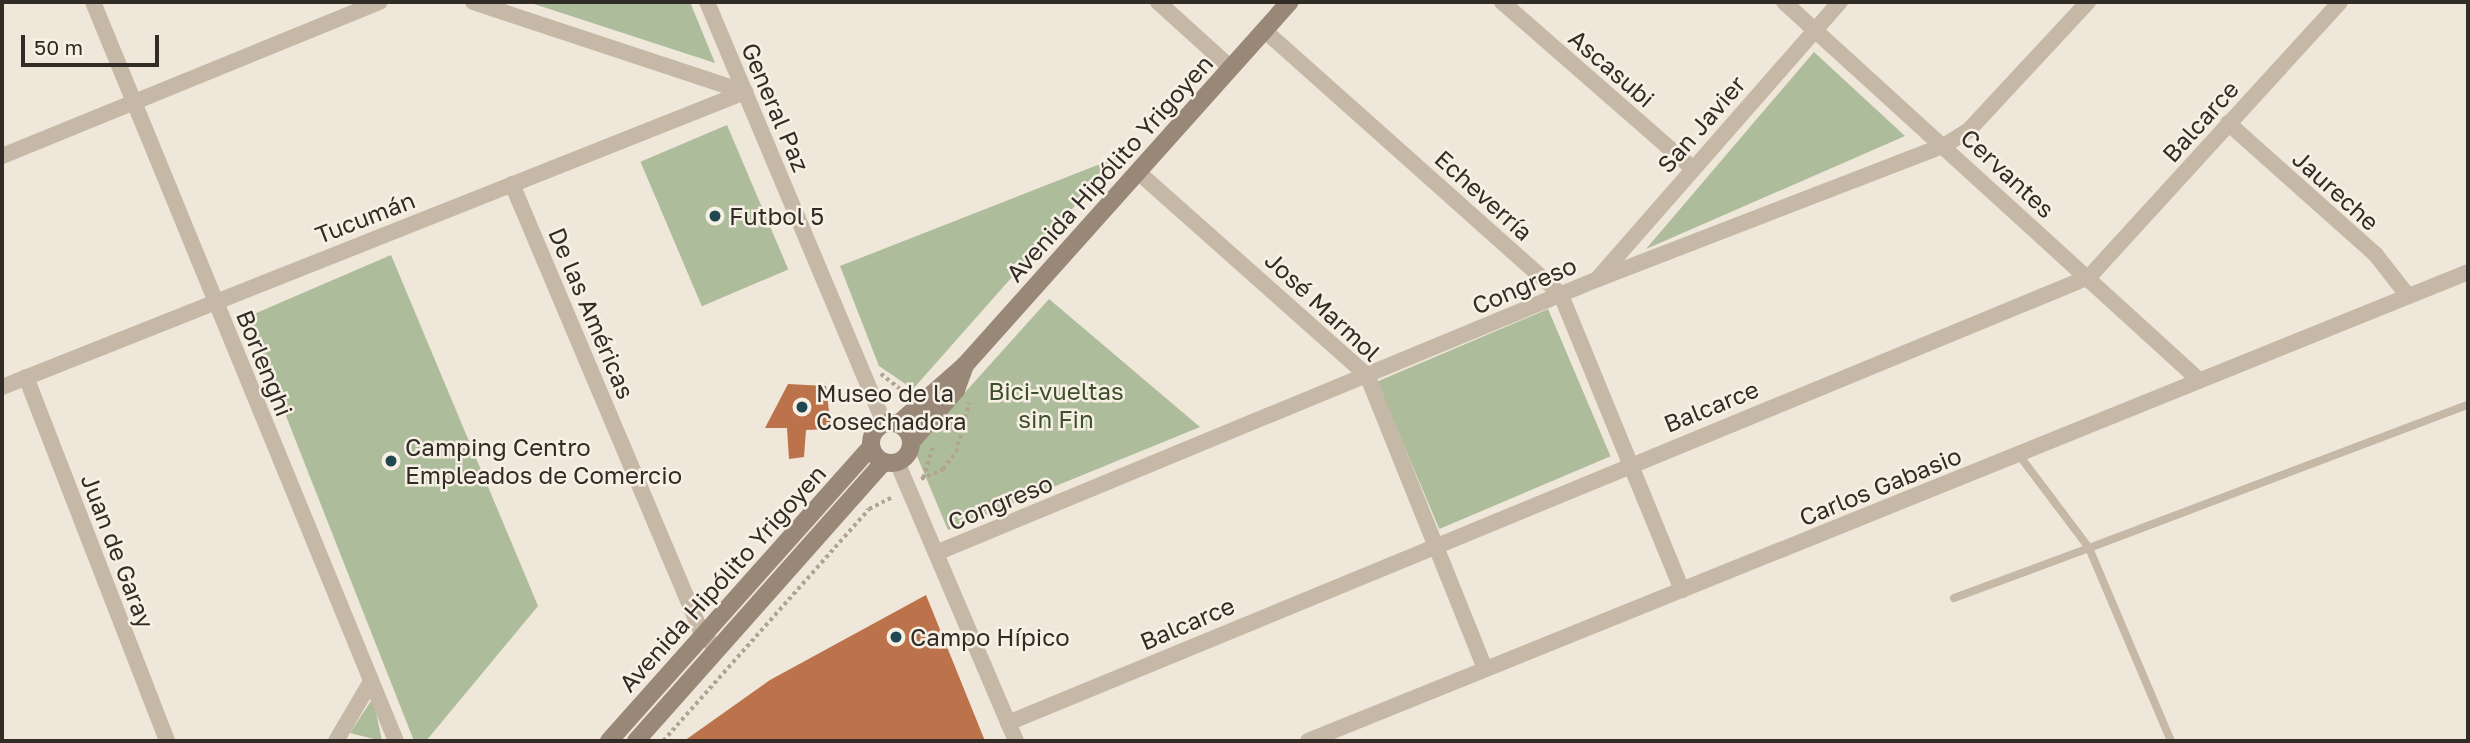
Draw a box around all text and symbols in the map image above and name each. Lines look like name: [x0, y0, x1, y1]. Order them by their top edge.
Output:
scale bar: [24, 21, 163, 65]
street label: Ascasubi: [1563, 23, 1661, 113]
text: 50 m: [34, 34, 83, 60]
street label: General Paz: [736, 38, 816, 176]
street label: Avenida Hipólito Yrigoyen: [1000, 49, 1218, 287]
street label: San Javier: [1651, 70, 1751, 178]
street label: Balcarce: [2156, 74, 2244, 168]
street label: Cervantes: [1955, 122, 2061, 224]
street label: Echeverría: [1429, 144, 1539, 246]
street label: Jaureche: [2287, 144, 2385, 236]
street label: Tucumán: [311, 185, 419, 249]
place label: Futbol 5: [729, 202, 824, 230]
marker: Futbol 5: [707, 208, 723, 224]
street label: De las Américas: [543, 223, 641, 403]
street label: José Marmol: [1259, 245, 1387, 367]
street label: Congreso: [1468, 250, 1580, 320]
street label: Borlenghi: [231, 306, 299, 420]
street label: Balcarce: [1659, 374, 1763, 438]
park label: Bici-vueltas sin Fin: [988, 377, 1124, 433]
place label: Museo de la Cosechadora: [816, 379, 967, 435]
marker: Museo de la Cosechadora: [794, 399, 810, 415]
place label: Camping Centro Empleados de Comercio: [405, 433, 682, 489]
street label: Carlos Gabasio: [1795, 440, 1965, 532]
marker: Camping Centro Empleados de Comercio: [383, 453, 399, 469]
street label: Avenida Hipólito Yrigoyen: [613, 459, 831, 697]
street label: Congreso: [943, 468, 1057, 536]
street label: Juan de Garay: [75, 470, 161, 632]
street label: Balcarce: [1135, 590, 1239, 656]
place label: Campo Hípico: [910, 623, 1070, 651]
marker: Campo Hípico: [888, 629, 904, 645]

